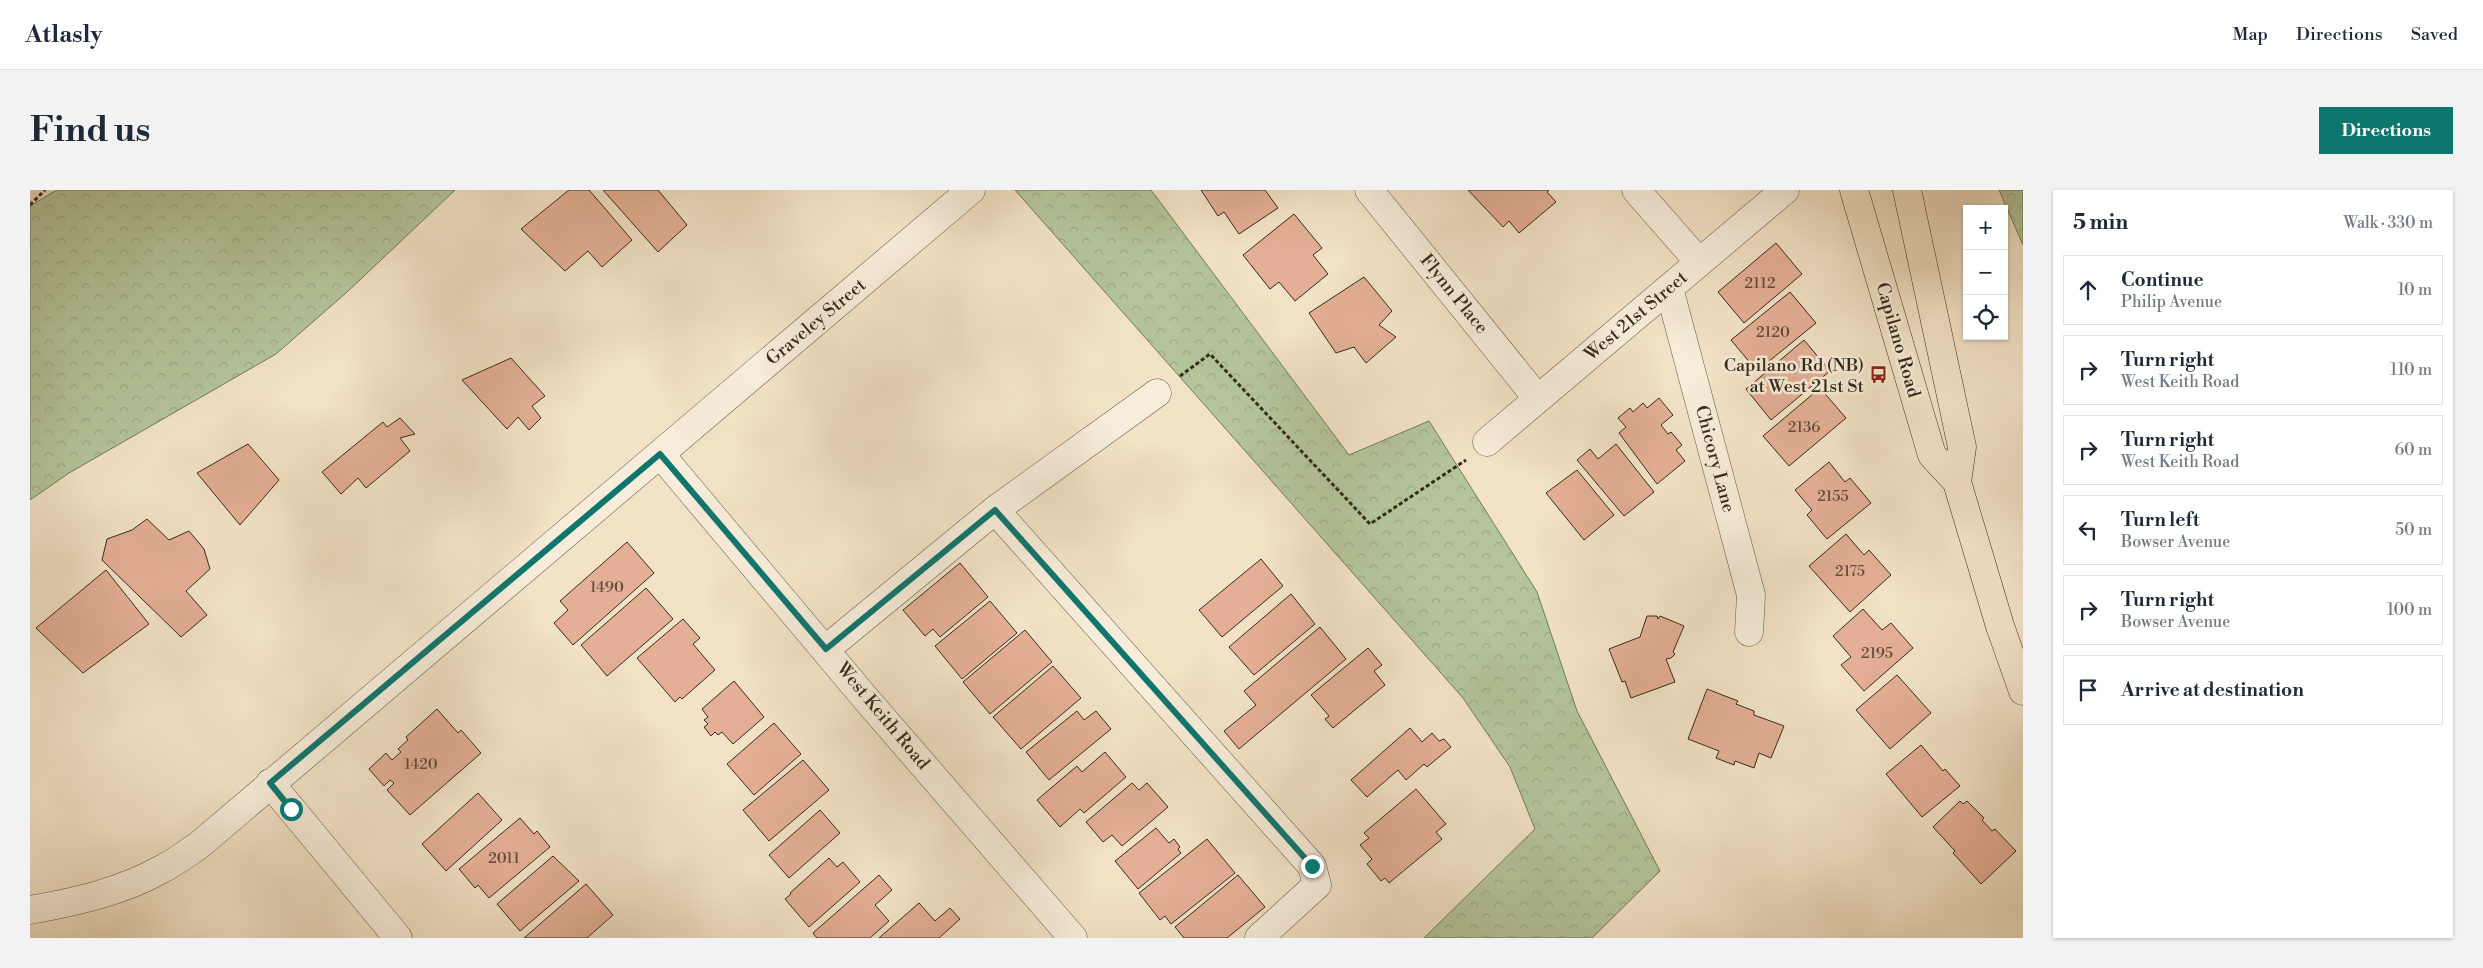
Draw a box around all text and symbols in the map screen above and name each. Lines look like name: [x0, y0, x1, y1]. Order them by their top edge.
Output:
text: Atlasly: [25, 20, 102, 50]
text: Map: [2232, 23, 2268, 46]
text: Directions: [2296, 23, 2383, 46]
text: Saved: [2411, 23, 2458, 46]
button: Directions: [2319, 107, 2453, 154]
text: Find us: [30, 109, 150, 152]
map controls: [1963, 205, 2008, 340]
button: +: [1963, 205, 2008, 250]
text: 5 min: [2073, 210, 2128, 236]
text: Walk · 330 m: [2343, 213, 2433, 233]
street label: Flynn Place: [1415, 249, 1493, 339]
button: −: [1963, 250, 2008, 295]
street label: West 21st Street: [1579, 266, 1693, 366]
text: Continue: [2121, 268, 2204, 292]
street label: Graveley Street: [761, 273, 871, 370]
house number: 2112: [1745, 274, 1776, 293]
icon: ahead: [2074, 276, 2102, 304]
street label: Capilano Road: [1871, 280, 1926, 401]
text: 10 m: [2398, 280, 2432, 300]
text: Philip Avenue: [2121, 292, 2222, 312]
button: locate: [1963, 295, 2008, 340]
house number: 2120: [1756, 323, 1790, 342]
text: Turn right: [2121, 348, 2214, 372]
place label: Capilano Rd (NB) at West 21st St: [1724, 354, 1865, 398]
icon: right: [2074, 356, 2102, 384]
text: 110 m: [2390, 360, 2432, 380]
bus stop icon: Capilano Rd (NB) at West 21st St: [1868, 365, 1888, 385]
text: West Keith Road: [2121, 372, 2239, 392]
street label: Chicory Lane: [1690, 403, 1740, 515]
house number: 2136: [1788, 418, 1820, 437]
text: Turn right: [2121, 428, 2214, 452]
icon: right: [2074, 436, 2102, 464]
text: 60 m: [2394, 440, 2432, 460]
text: West Keith Road: [2121, 452, 2239, 472]
house number: 2155: [1817, 487, 1849, 506]
text: Turn left: [2121, 508, 2200, 532]
icon: left: [2074, 516, 2102, 544]
text: 50 m: [2395, 520, 2432, 540]
text: Bowser Avenue: [2121, 532, 2230, 552]
house number: 2175: [1835, 562, 1865, 581]
house number: 1490: [590, 578, 624, 597]
text: Turn right: [2121, 588, 2214, 612]
icon: right: [2074, 596, 2102, 624]
text: 100 m: [2387, 600, 2432, 620]
text: Bowser Avenue: [2121, 612, 2230, 632]
house number: 2195: [1861, 644, 1893, 663]
street label: West Keith Road: [831, 657, 935, 775]
icon: arrive: [2074, 676, 2102, 704]
text: Arrive at destination: [2121, 678, 2304, 702]
house number: 1420: [404, 755, 438, 774]
route start: [280, 798, 303, 821]
house number: 2011: [488, 849, 520, 868]
route end: [1301, 855, 1324, 878]

